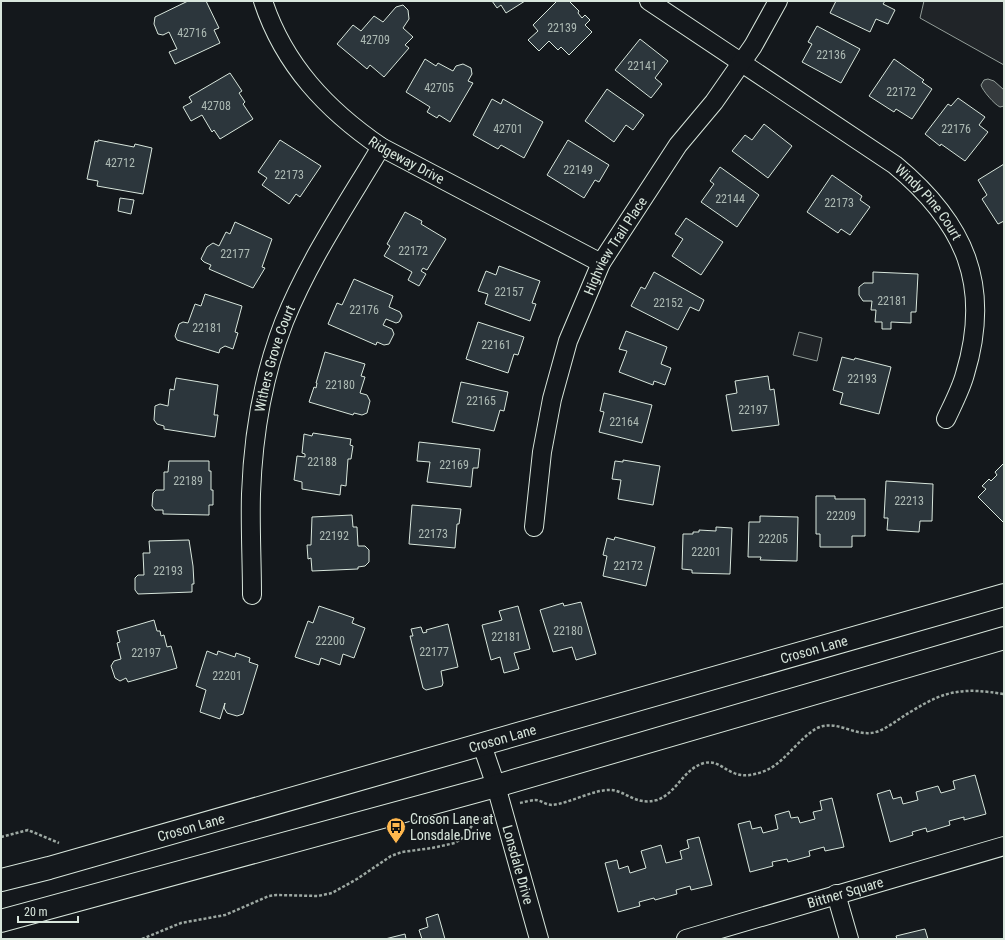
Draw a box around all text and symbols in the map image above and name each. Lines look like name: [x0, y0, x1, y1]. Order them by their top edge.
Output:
house number: 22139: [547, 21, 577, 35]
house number: 42716: [177, 26, 207, 40]
house number: 42709: [360, 33, 390, 47]
house number: 22136: [816, 48, 846, 62]
house number: 22141: [627, 59, 657, 73]
house number: 42705: [424, 81, 454, 95]
house number: 22172: [886, 85, 916, 99]
house number: 42708: [201, 99, 231, 113]
house number: 42701: [493, 122, 523, 136]
house number: 22176: [941, 122, 971, 136]
street label: Ridgeway Drive: [366, 133, 448, 187]
house number: 42712: [105, 156, 135, 170]
street label: Windy Pine Court: [892, 161, 965, 243]
house number: 22149: [563, 163, 593, 177]
house number: 22173: [274, 168, 304, 182]
house number: 22144: [715, 192, 745, 206]
street label: Highview Trail Place: [580, 193, 650, 297]
house number: 22173: [824, 196, 854, 210]
house number: 22172: [398, 244, 428, 258]
house number: 22177: [220, 247, 250, 261]
house number: 22157: [494, 285, 524, 299]
house number: 22181: [877, 294, 907, 308]
house number: 22152: [653, 296, 683, 310]
street label: Withers Grove Court: [252, 303, 298, 413]
house number: 22176: [349, 303, 379, 317]
house number: 22181: [192, 321, 222, 335]
house number: 22161: [481, 338, 511, 352]
house number: 22193: [847, 372, 877, 386]
house number: 22180: [325, 378, 355, 392]
house number: 22165: [466, 394, 496, 408]
house number: 22197: [738, 403, 768, 417]
house number: 22164: [609, 415, 639, 429]
house number: 22188: [307, 455, 337, 469]
house number: 22169: [439, 458, 469, 472]
house number: 22189: [173, 474, 203, 488]
house number: 22213: [894, 494, 924, 508]
house number: 22209: [826, 509, 856, 523]
house number: 22173: [418, 527, 448, 541]
house number: 22192: [319, 529, 349, 543]
house number: 22205: [758, 532, 788, 546]
house number: 22201: [691, 545, 721, 559]
house number: 22172: [613, 559, 643, 573]
house number: 22193: [153, 564, 183, 578]
house number: 22180: [553, 624, 583, 638]
house number: 22181: [491, 630, 521, 644]
street label: Croson Lane: [778, 632, 850, 667]
house number: 22200: [315, 634, 345, 648]
house number: 22177: [419, 645, 449, 659]
house number: 22197: [131, 646, 161, 660]
house number: 22201: [212, 669, 242, 683]
street label: Croson Lane: [467, 721, 538, 756]
street label: Croson Lane: [155, 810, 227, 845]
place label: Croson Lane at Lonsdale Drive: [410, 811, 493, 843]
bus stop icon: Croson Lane at Lonsdale Drive: [385, 816, 407, 844]
street label: Lonsdale Drive: [499, 823, 537, 906]
street label: Bittner Square: [805, 874, 886, 911]
scale bar: [18, 898, 78, 924]
text: 20 m: [24, 905, 48, 919]

